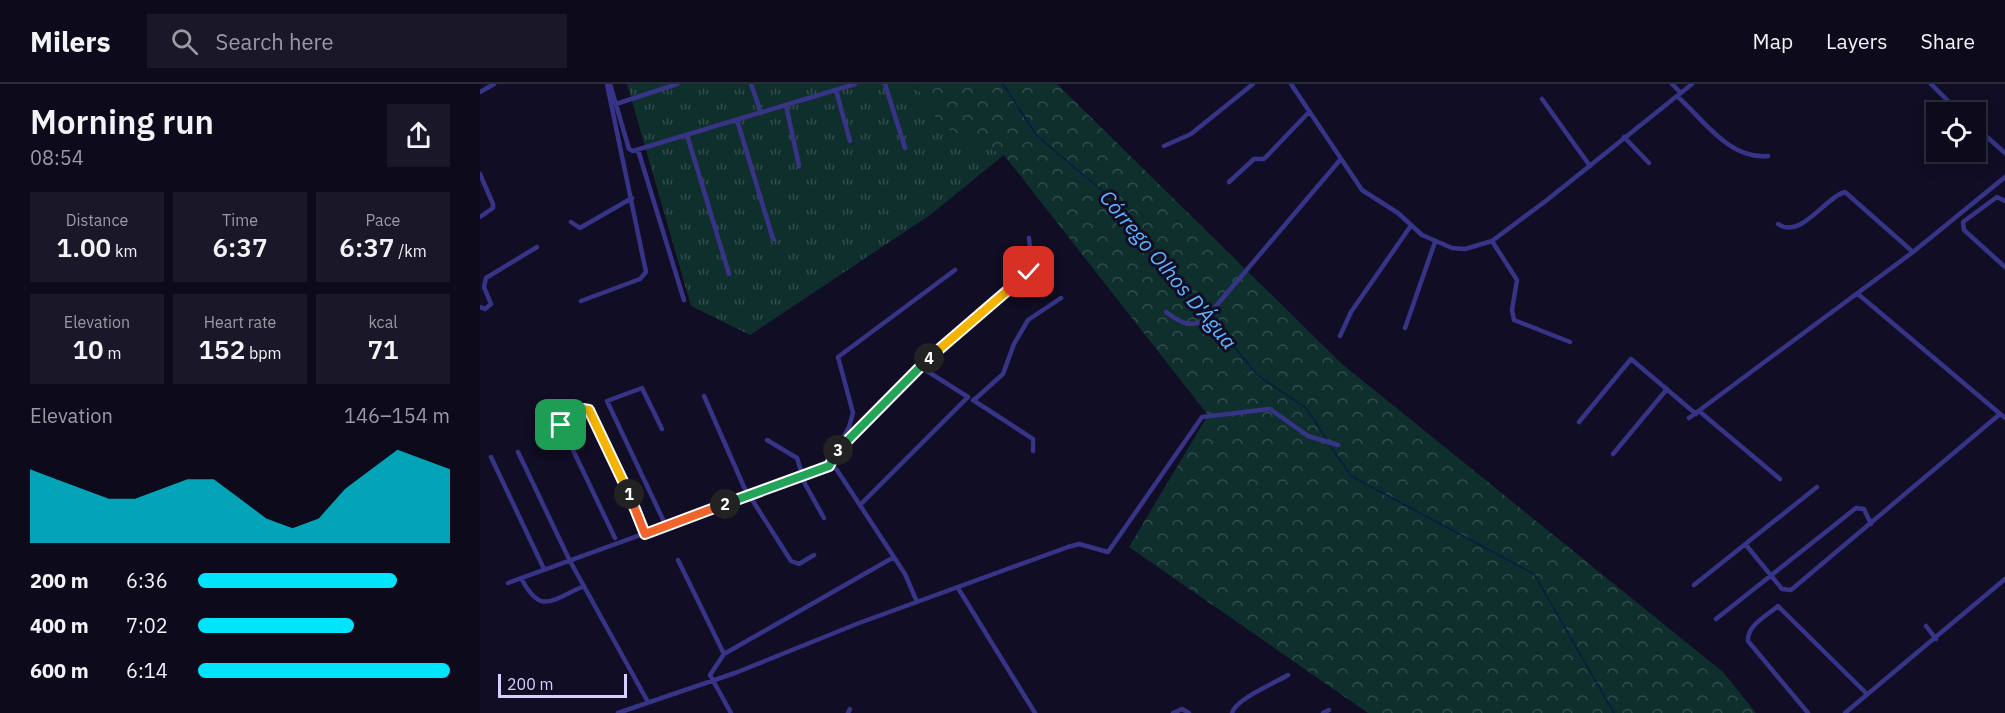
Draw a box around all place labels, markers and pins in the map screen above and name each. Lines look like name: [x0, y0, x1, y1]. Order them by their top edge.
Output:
pin: [1003, 246, 1054, 297]
pin: 4: [914, 343, 944, 373]
pin: [535, 399, 586, 450]
pin: 3: [823, 435, 853, 465]
pin: 1: [614, 479, 644, 509]
pin: 2: [710, 489, 740, 519]

